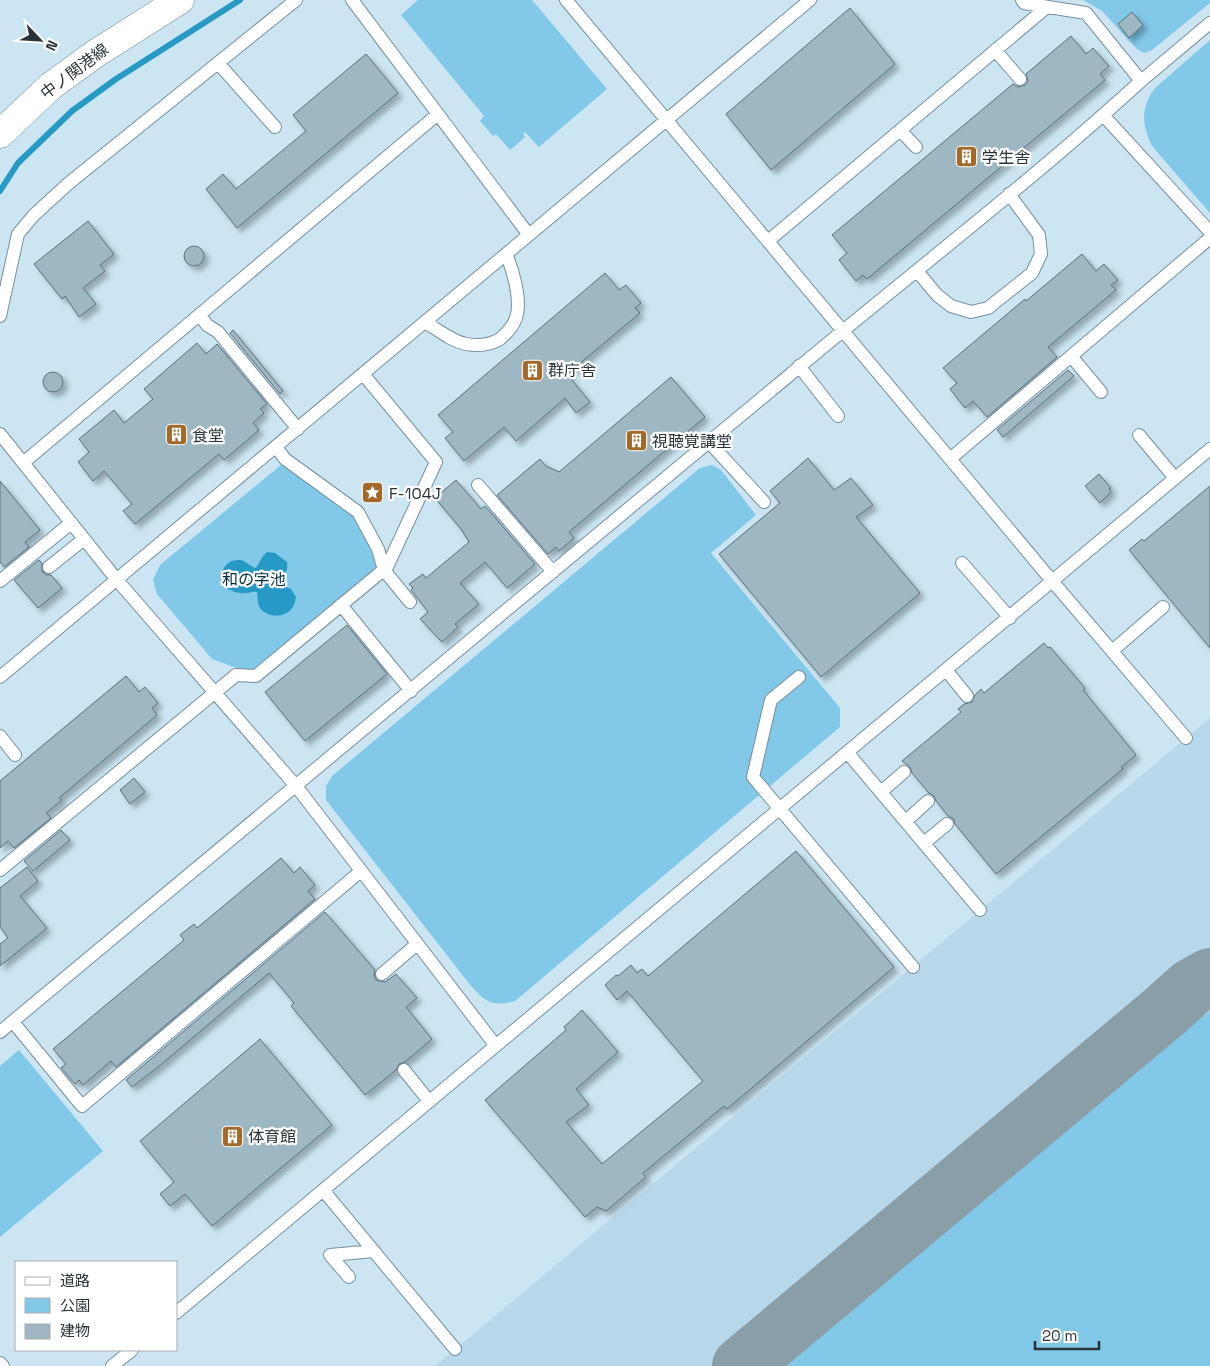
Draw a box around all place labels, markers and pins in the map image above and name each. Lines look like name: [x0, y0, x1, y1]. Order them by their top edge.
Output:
building icon: 学生舎: [954, 145, 978, 169]
place label: 学生舎: [982, 147, 1030, 168]
building icon: 群庁舎: [520, 358, 544, 382]
place label: 群庁舎: [548, 360, 596, 381]
building icon: 食堂: [164, 423, 188, 447]
place label: 食堂: [192, 425, 224, 446]
building icon: 視聴覚講堂: [624, 429, 648, 453]
place label: 視聴覚講堂: [652, 431, 732, 452]
place icon: F-104J: [361, 481, 385, 505]
place label: F-104J: [389, 483, 441, 504]
building icon: 体育館: [220, 1124, 244, 1148]
place label: 体育館: [248, 1126, 296, 1147]

